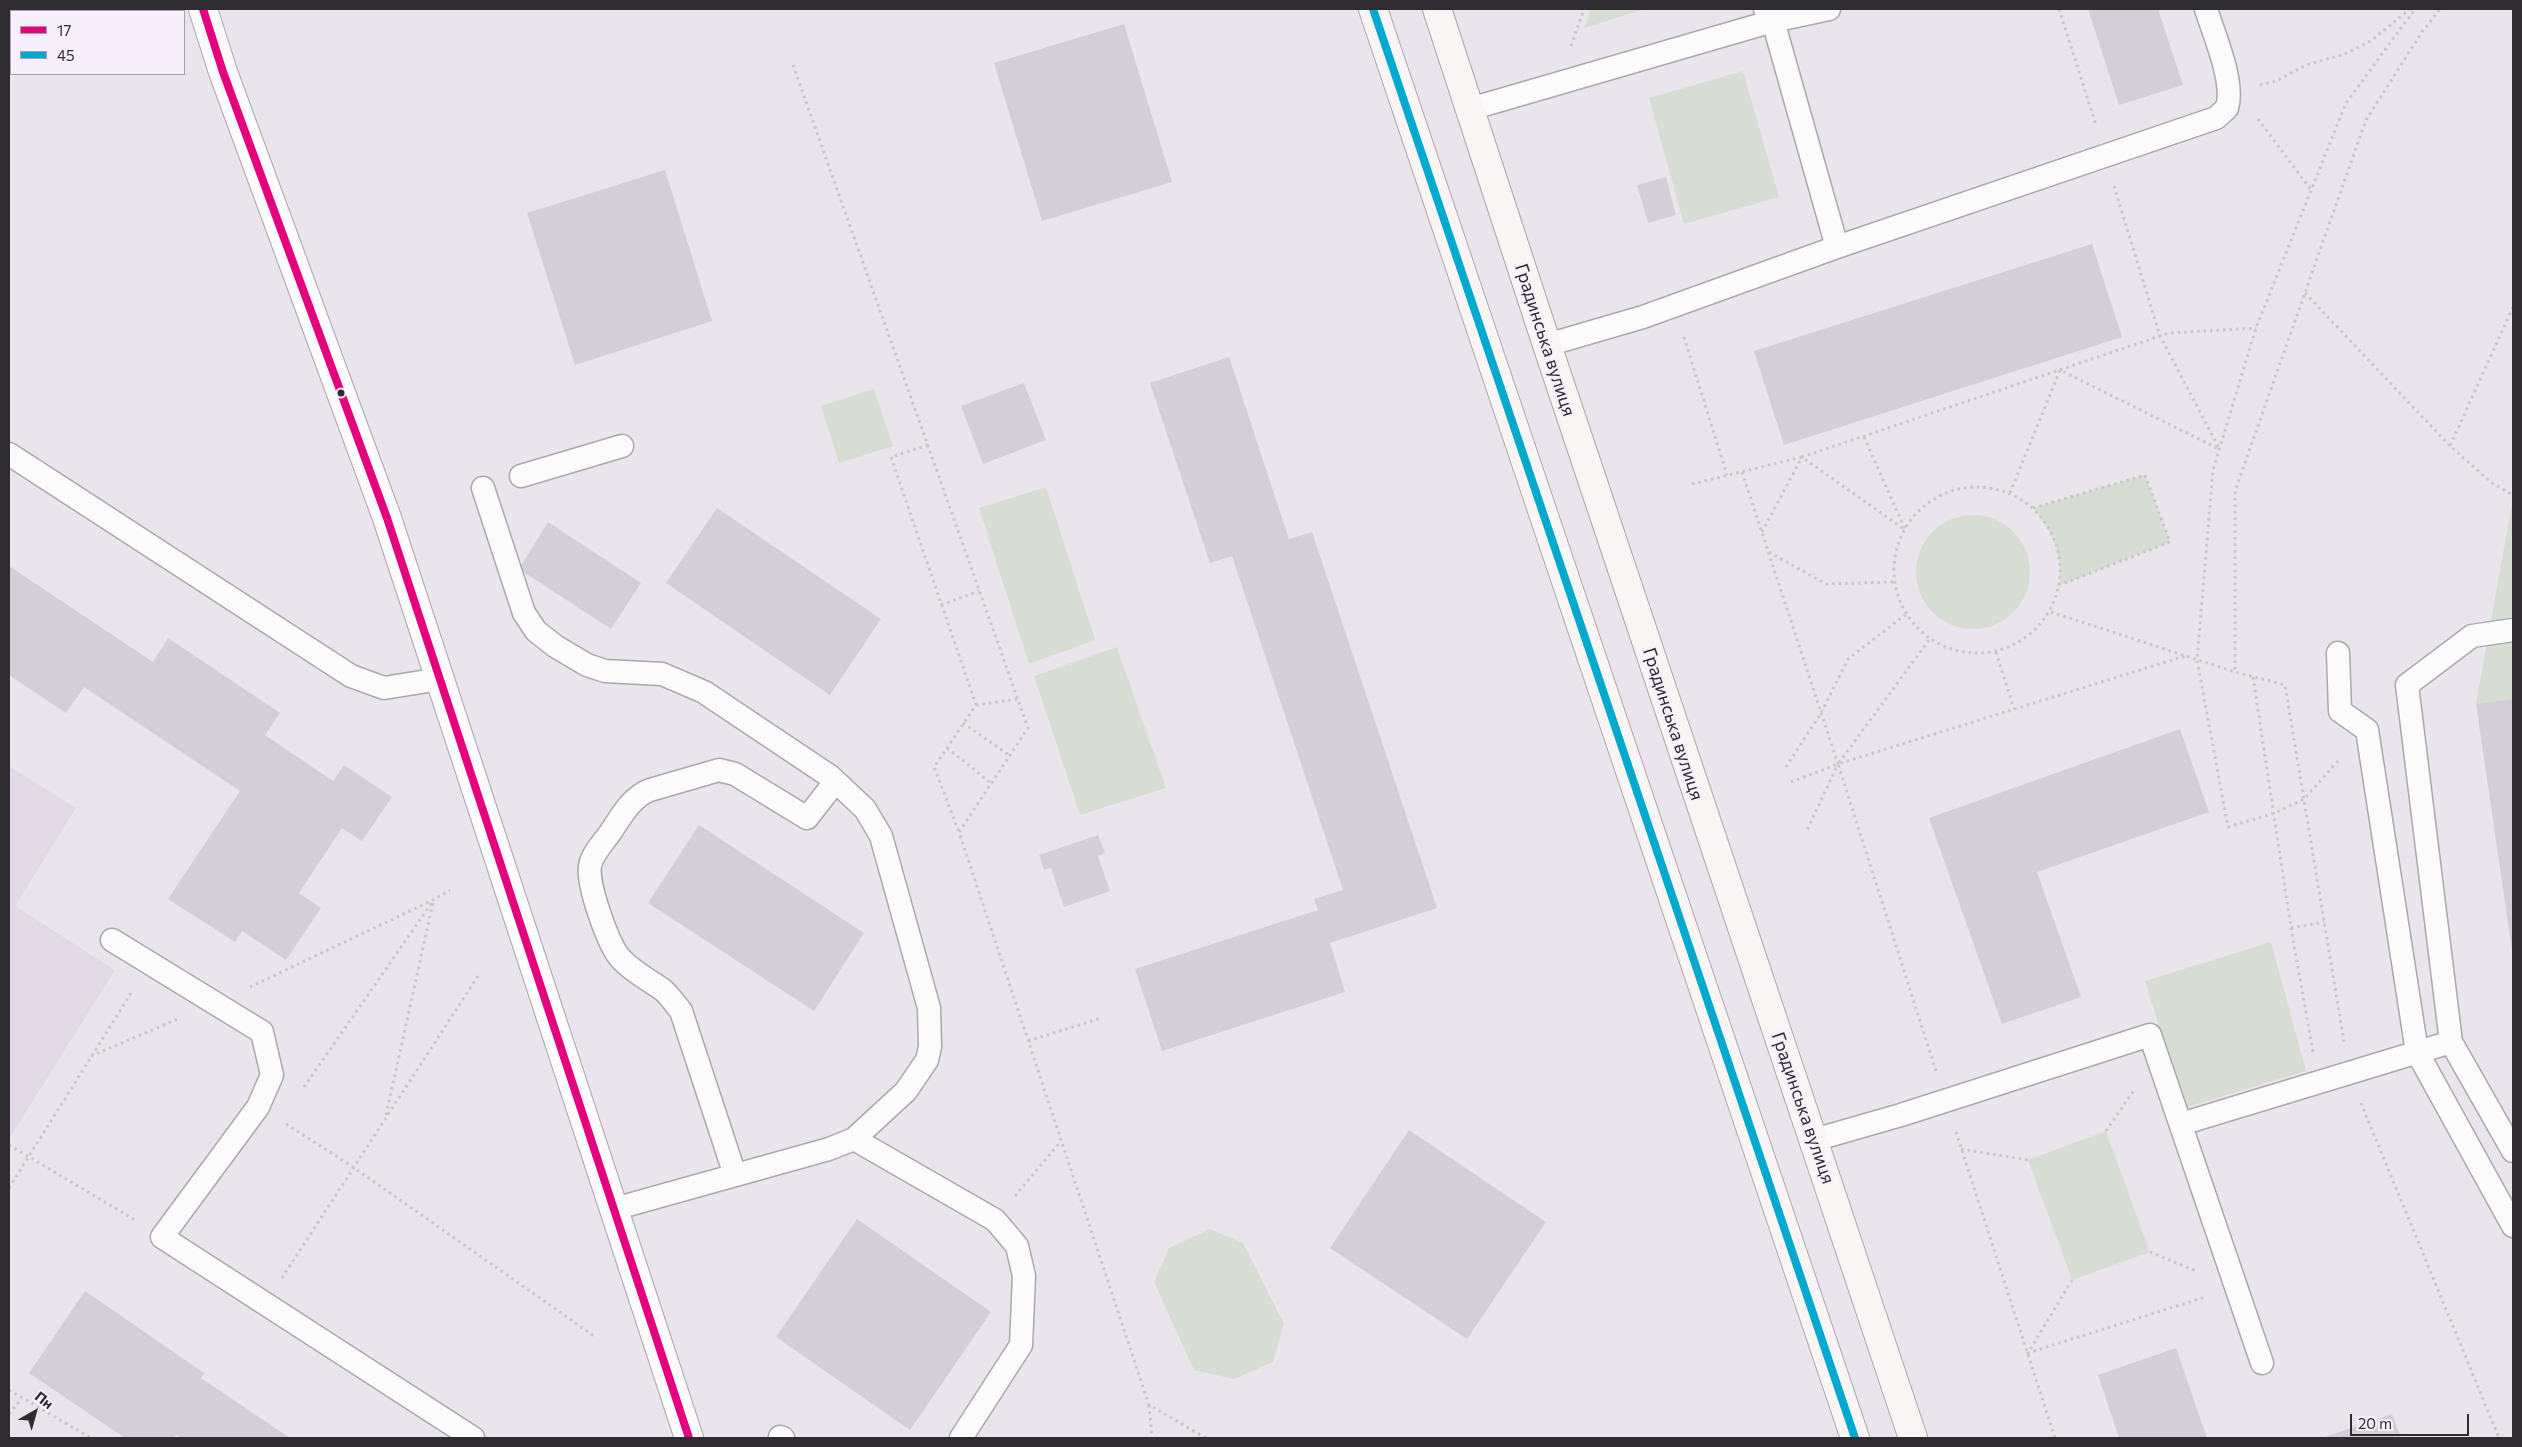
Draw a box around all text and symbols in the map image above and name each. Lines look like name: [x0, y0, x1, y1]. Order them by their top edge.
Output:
legend: [10, 10, 185, 75]
text: 17: [57, 21, 71, 39]
text: 45: [57, 46, 75, 64]
street label: Градинська вулиця: [1510, 261, 1580, 419]
unlabelled marker: [336, 388, 346, 398]
street label: Градинська вулиця: [1638, 645, 1708, 803]
street label: Градинська вулиця: [1767, 1029, 1839, 1187]
north arrow: [10, 1387, 60, 1437]
text: Пн: [32, 1387, 57, 1412]
scale bar: [2352, 1404, 2471, 1436]
text: 20 m: [2358, 1414, 2392, 1432]

